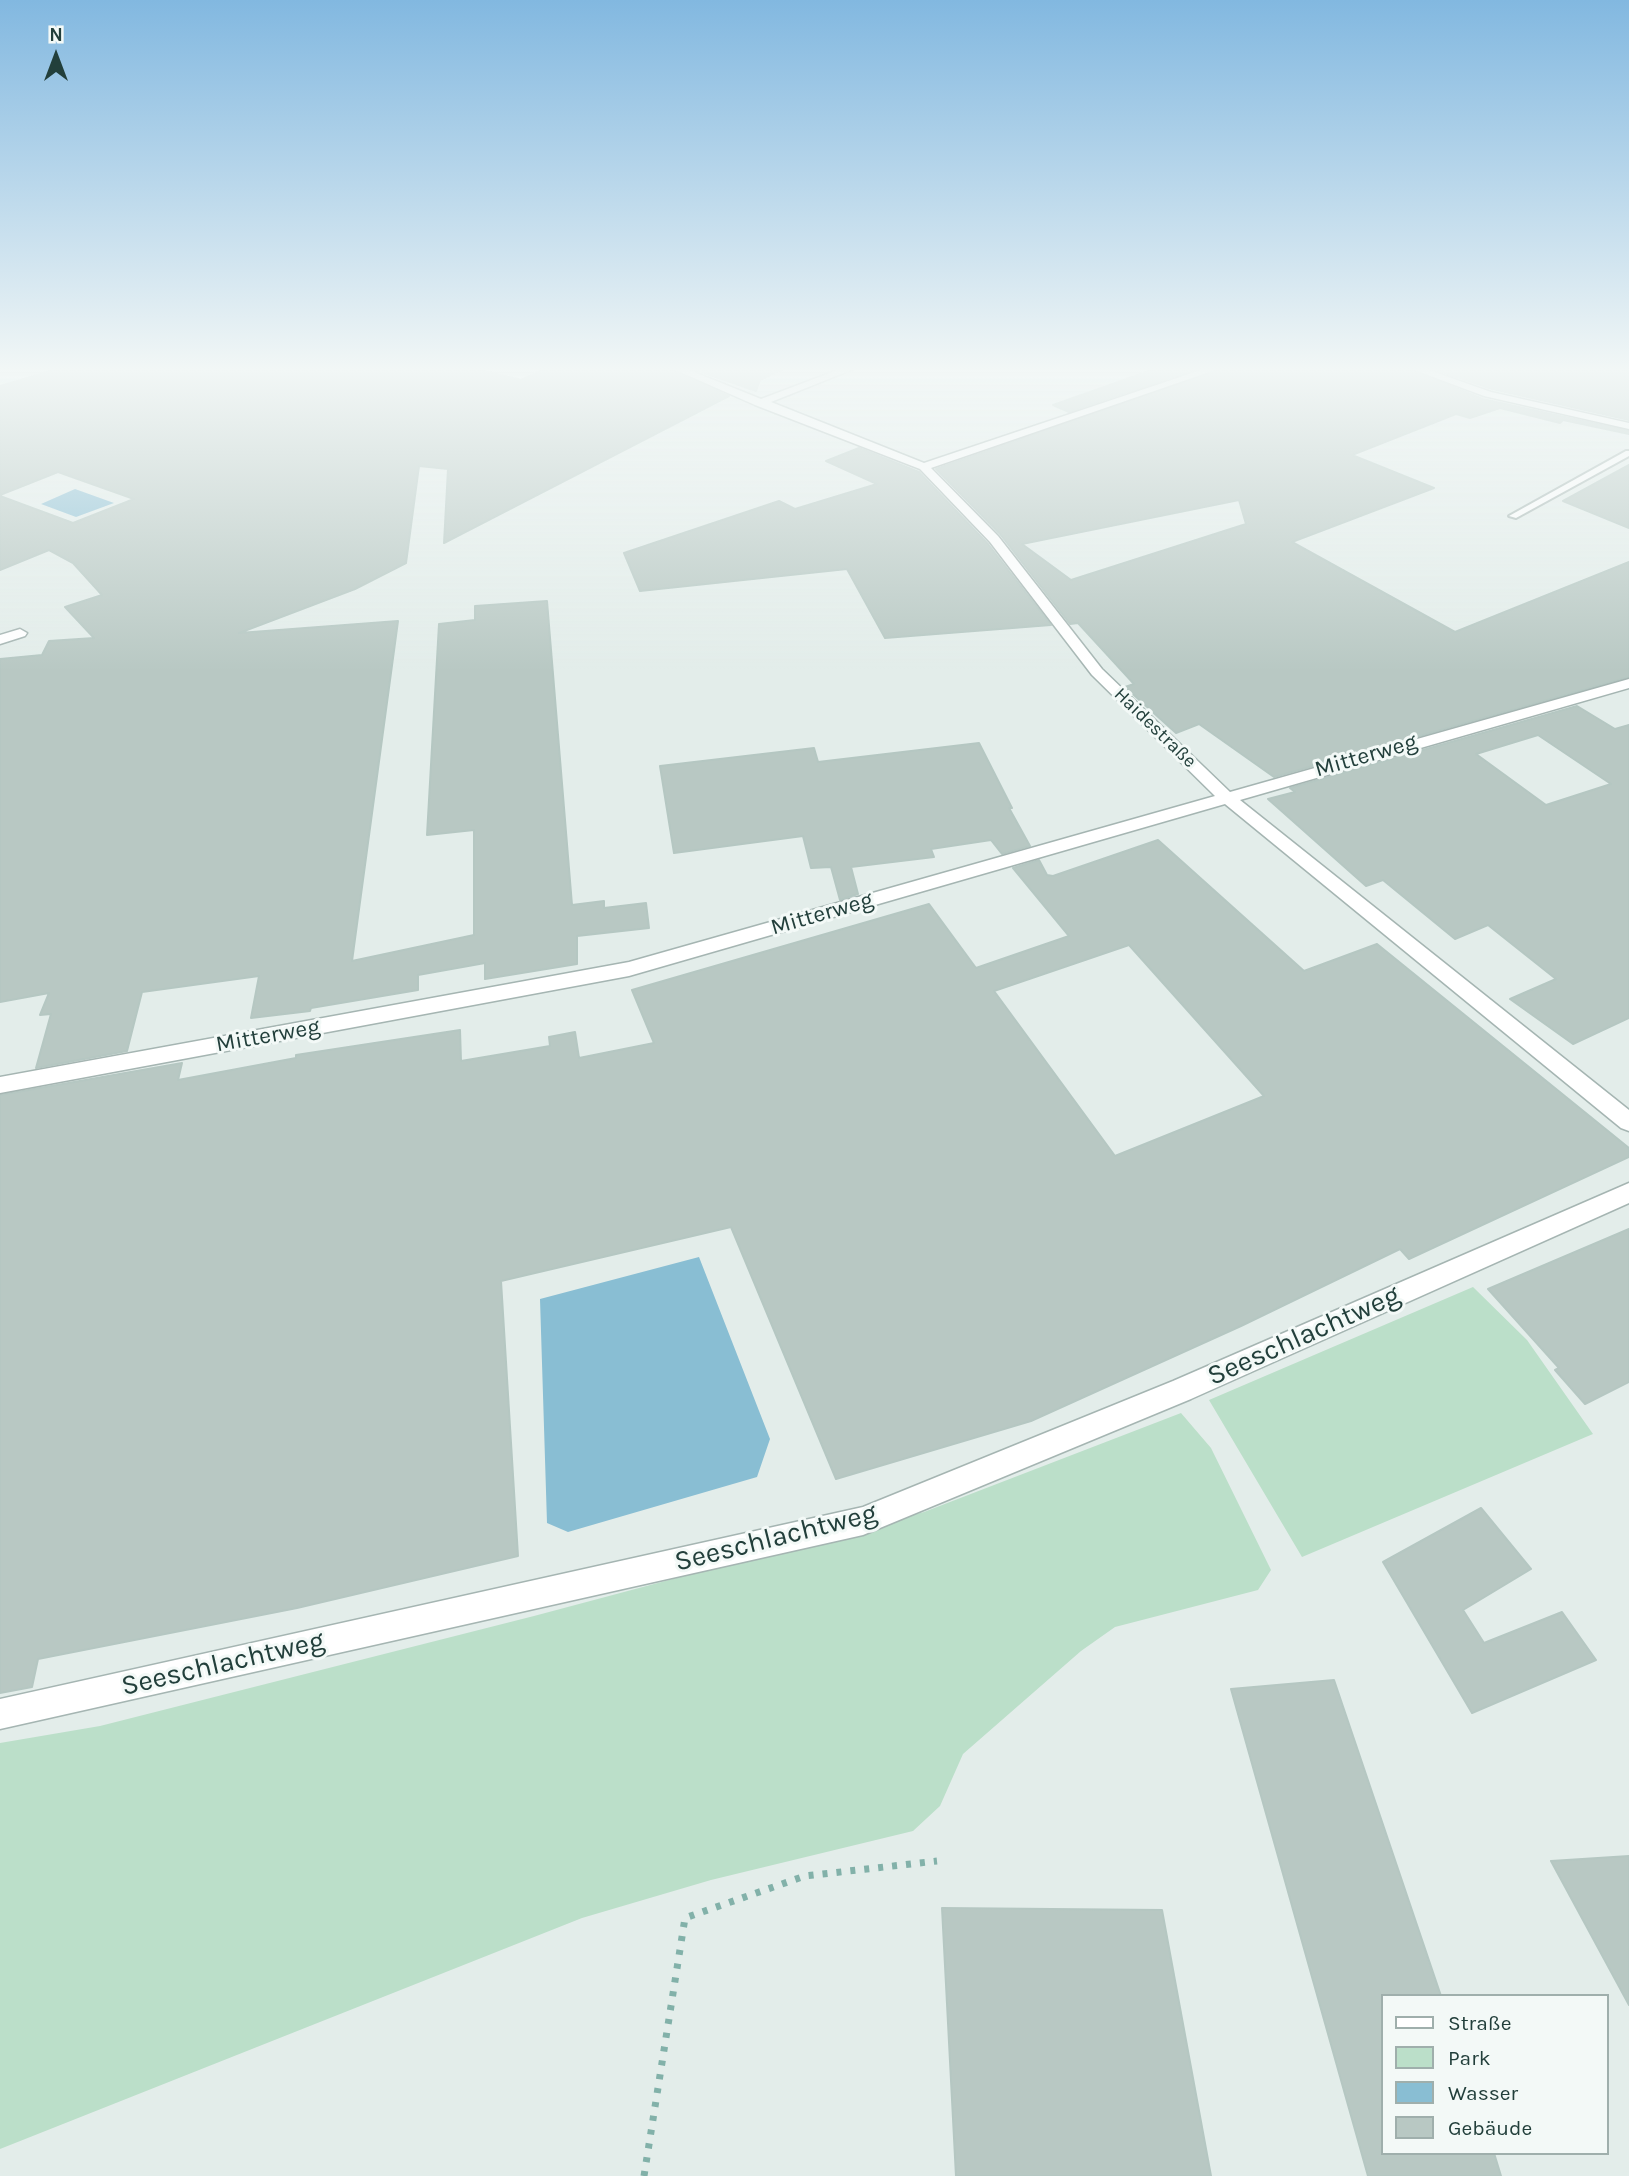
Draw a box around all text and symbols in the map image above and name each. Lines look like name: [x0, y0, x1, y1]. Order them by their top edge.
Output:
north arrow: [21, 21, 91, 91]
text: N: [49, 24, 63, 46]
street label: Haidestraße: [1109, 683, 1201, 773]
street label: Mitterweg: [1312, 728, 1420, 784]
street label: Mitterweg: [768, 886, 876, 942]
street label: Mitterweg: [214, 1013, 322, 1059]
street label: Seeschlachtweg: [1202, 1278, 1406, 1394]
street label: Seeschlachtweg: [671, 1497, 881, 1579]
street label: Seeschlachtweg: [118, 1624, 328, 1704]
legend: [1380, 1994, 1608, 2155]
text: Straße: [1448, 2011, 1511, 2035]
text: Park: [1448, 2046, 1491, 2070]
text: Wasser: [1448, 2081, 1518, 2105]
text: Gebäude: [1448, 2116, 1532, 2140]

